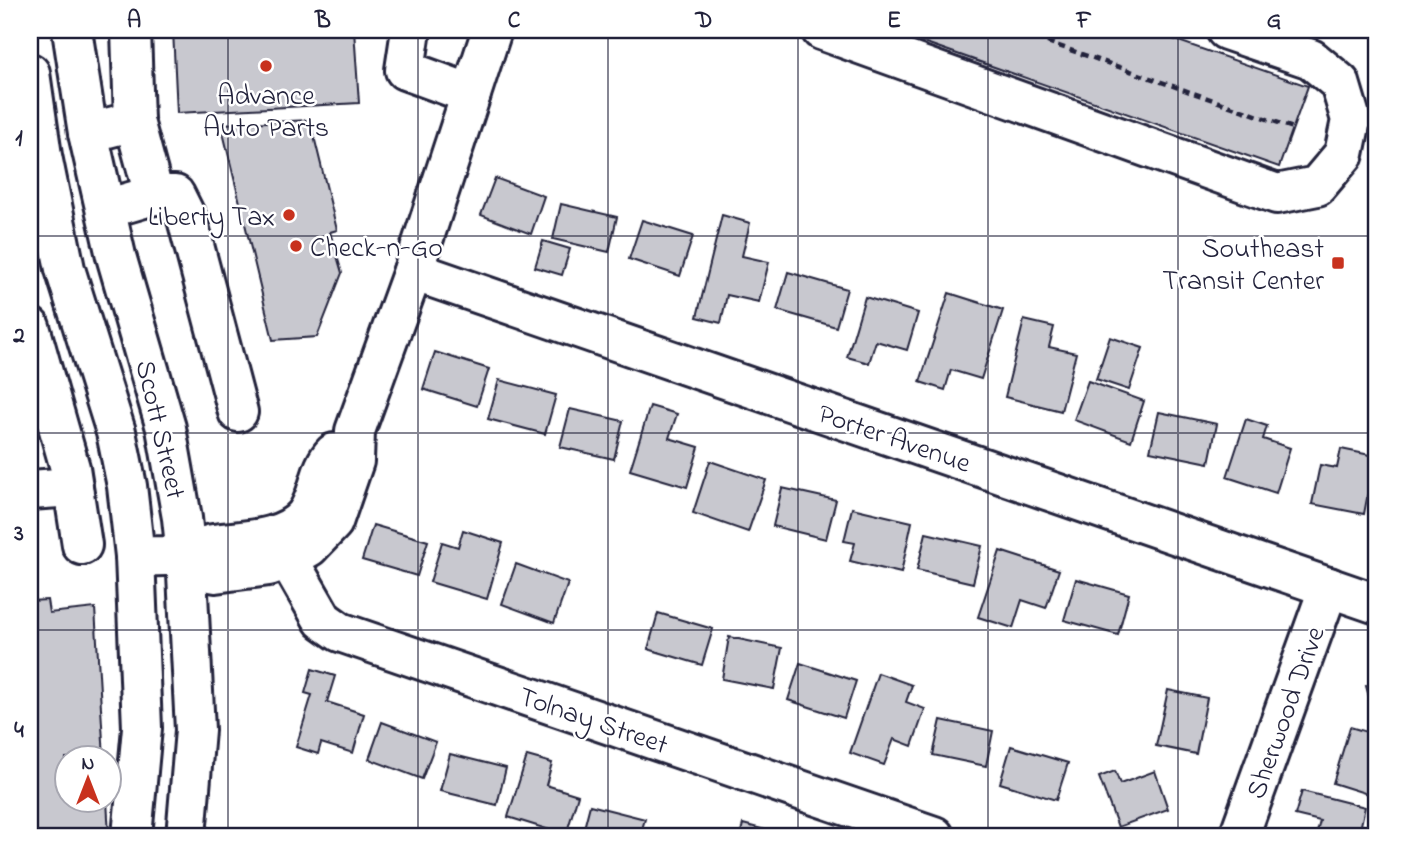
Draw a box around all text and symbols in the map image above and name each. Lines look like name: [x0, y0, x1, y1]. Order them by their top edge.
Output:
text: A: [127, 5, 141, 38]
text: B: [314, 5, 331, 38]
text: C: [508, 5, 521, 38]
text: D: [695, 5, 712, 38]
text: E: [887, 5, 901, 38]
text: F: [1076, 5, 1092, 38]
text: G: [1267, 5, 1281, 38]
marker: Advance Auto Parts: [258, 58, 274, 74]
place label: Advance Auto Parts: [203, 77, 329, 150]
text: 1: [15, 123, 23, 156]
place label: Liberty Tax: [148, 198, 275, 239]
marker: Liberty Tax: [281, 207, 297, 223]
place label: Check-n-Go: [310, 229, 443, 270]
place label: Southeast Transit Center: [1162, 230, 1324, 303]
marker: Check-n-Go: [288, 238, 304, 254]
marker: Southeast Transit Center: [1330, 255, 1346, 271]
text: 2: [12, 320, 25, 353]
street label: Scott Street: [123, 356, 194, 503]
street label: Porter Avenue: [812, 395, 976, 486]
text: 3: [13, 518, 24, 551]
street label: Sherwood Drive: [1237, 621, 1338, 805]
street label: Tolnay Street: [513, 678, 673, 767]
text: 4: [14, 715, 24, 748]
north arrow: [52, 744, 122, 814]
text: N: [82, 751, 95, 778]

